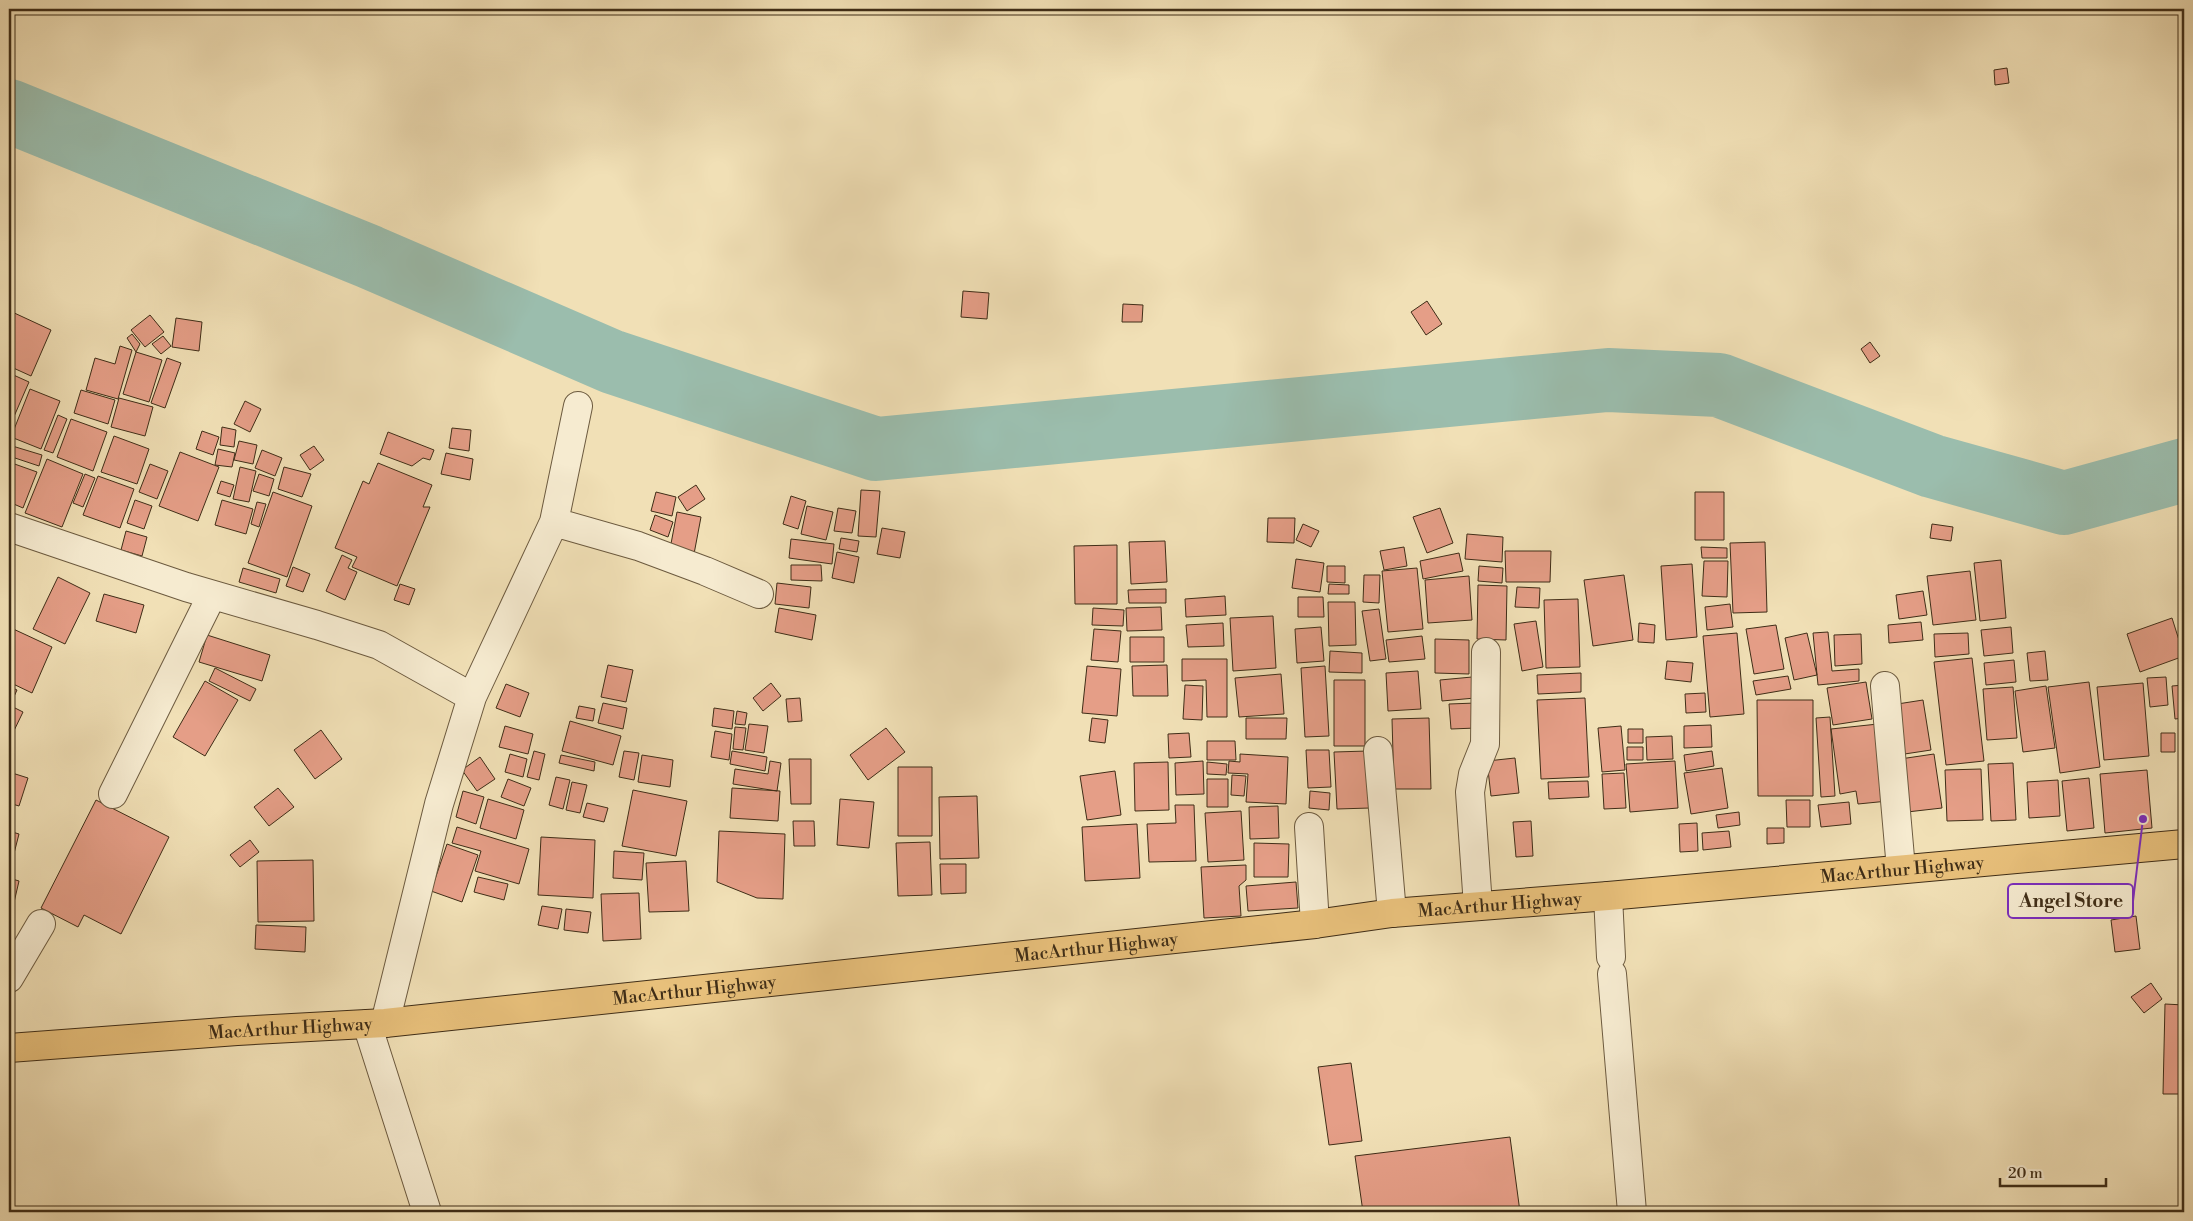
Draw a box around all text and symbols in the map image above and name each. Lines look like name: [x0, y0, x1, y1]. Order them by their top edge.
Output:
street label: MacArthur Highway: [1819, 851, 1985, 889]
callout: Angel Store: [2008, 884, 2133, 918]
street label: MacArthur Highway: [1417, 887, 1583, 923]
text: Angel Store: [2018, 889, 2123, 913]
street label: MacArthur Highway: [1013, 928, 1179, 968]
street label: MacArthur Highway: [611, 970, 778, 1011]
street label: MacArthur Highway: [207, 1013, 373, 1045]
scale bar: [2000, 1156, 2107, 1188]
text: 20 m: [2008, 1164, 2043, 1183]

